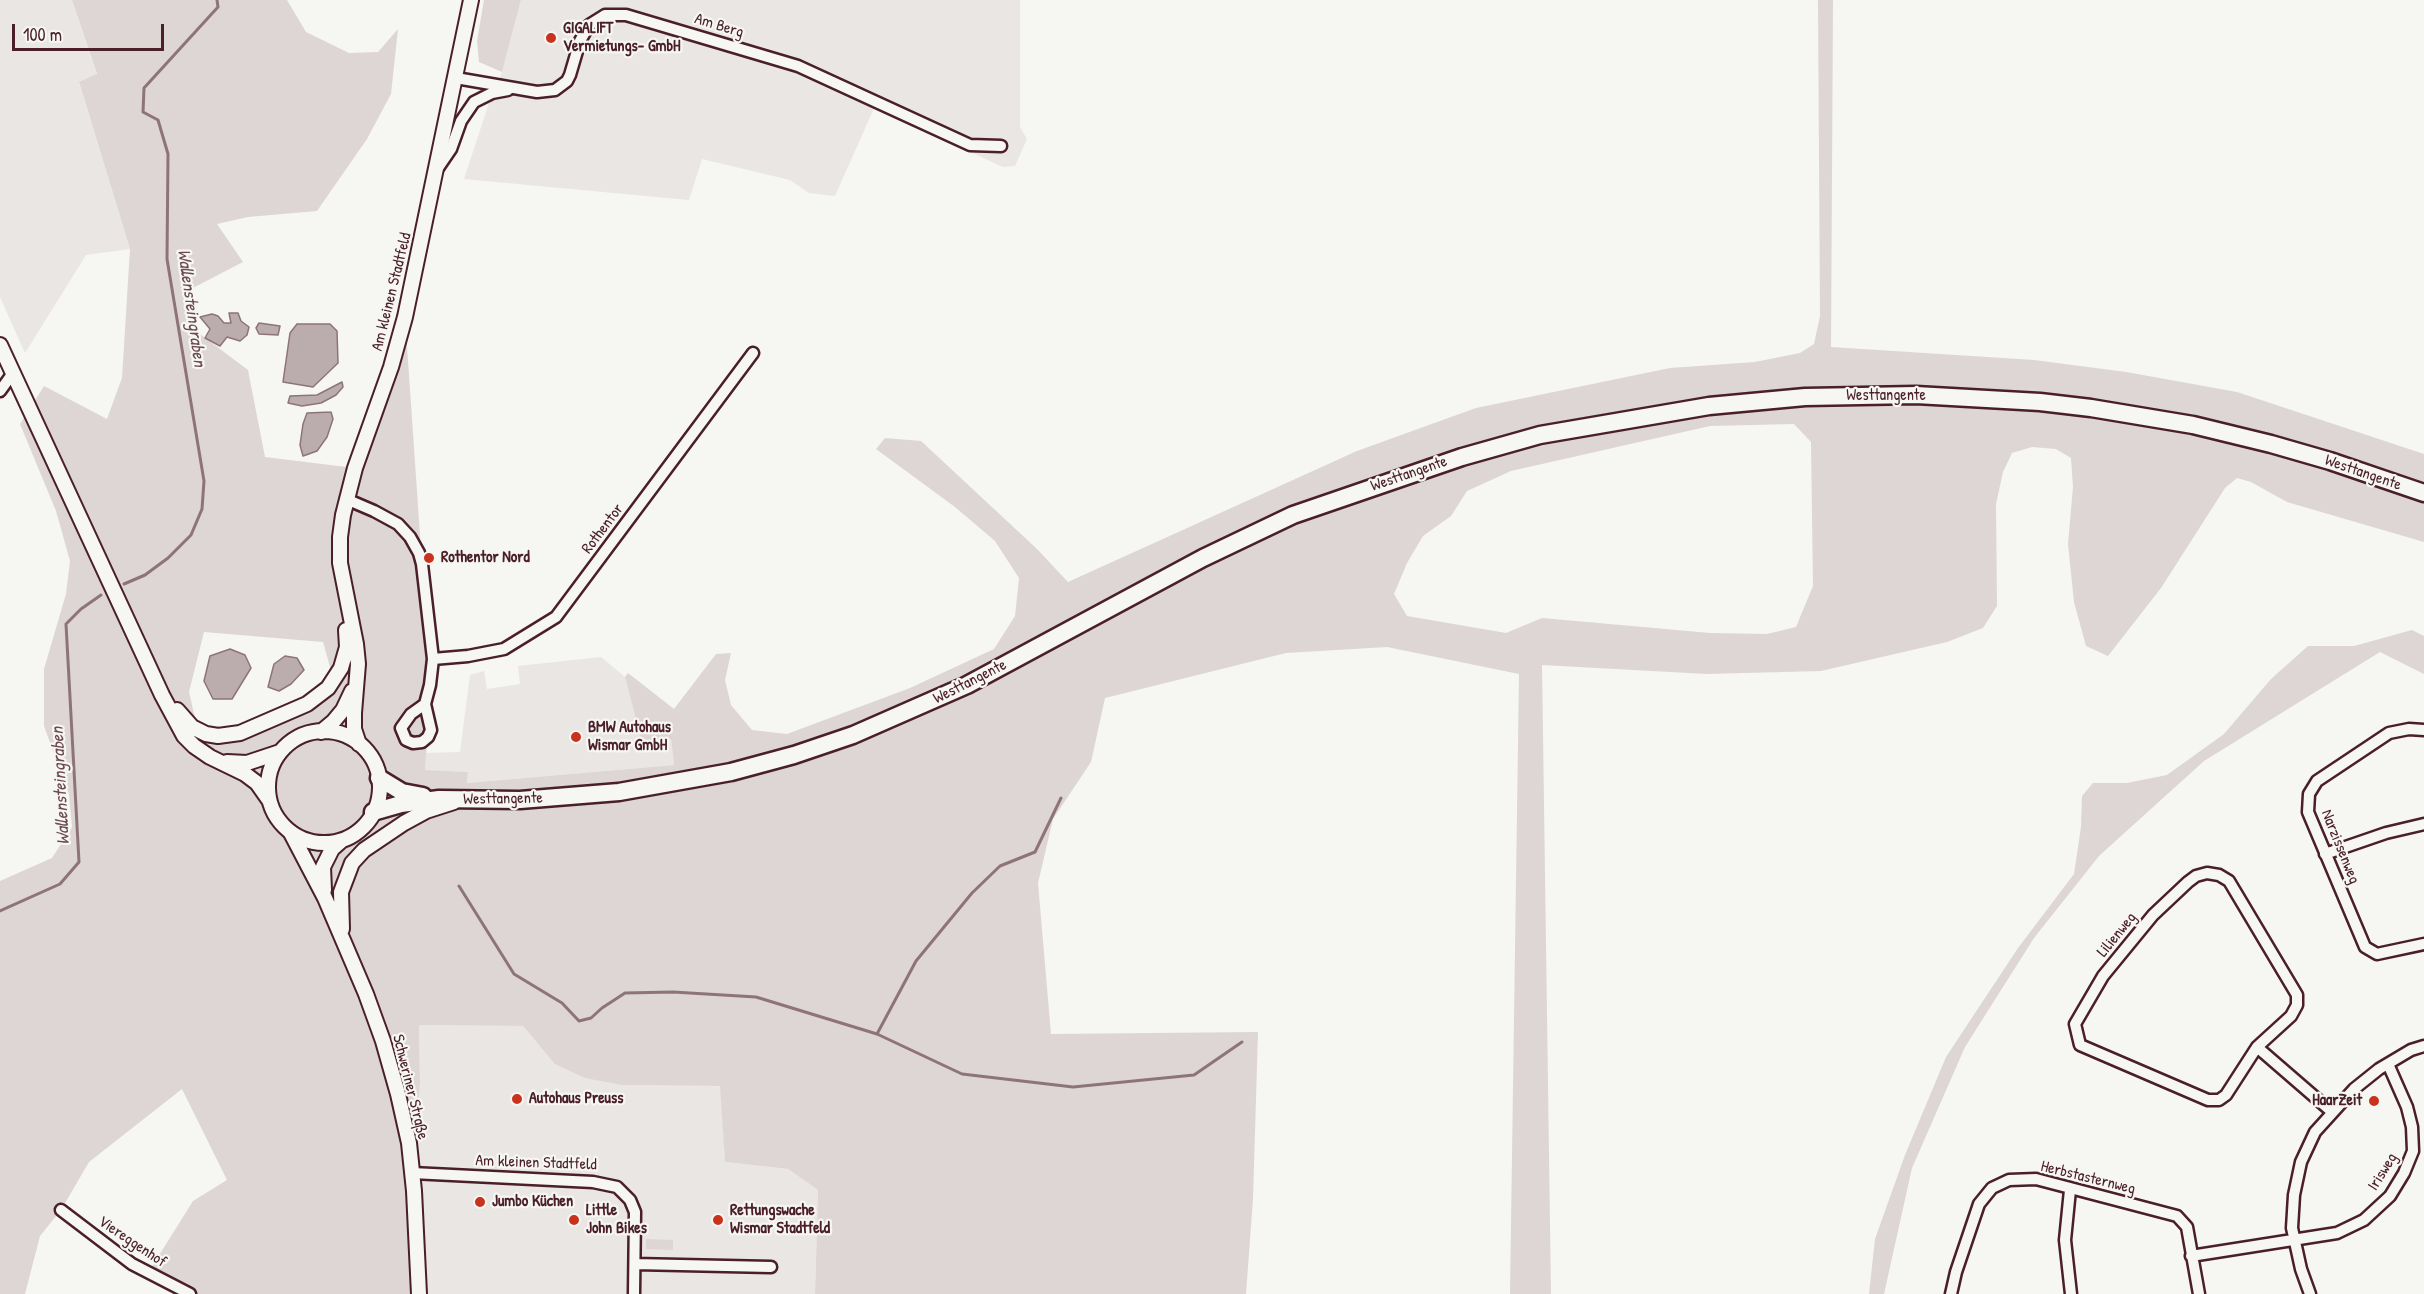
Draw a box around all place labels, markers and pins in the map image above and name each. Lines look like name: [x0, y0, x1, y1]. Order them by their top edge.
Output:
place label: GIGALIFT Vermietungs- GmbH: [563, 19, 681, 57]
marker: GIGALIFT Vermietungs- GmbH: [544, 31, 558, 45]
place label: Rothentor Nord: [441, 548, 530, 568]
marker: Rothentor Nord: [422, 551, 436, 565]
place label: BMW Autohaus Wismar GmbH: [588, 718, 671, 756]
marker: BMW Autohaus Wismar GmbH: [569, 730, 583, 744]
place label: Autohaus Preuss: [529, 1089, 623, 1109]
place label: HaarZeit: [2312, 1091, 2362, 1111]
marker: Autohaus Preuss: [510, 1092, 524, 1106]
marker: HaarZeit: [2367, 1094, 2381, 1108]
place label: Jumbo Küchen: [492, 1192, 573, 1212]
marker: Jumbo Küchen: [473, 1195, 487, 1209]
place label: Little John Bikes: [586, 1201, 647, 1239]
place label: Rettungswache Wismar Stadtfeld: [730, 1201, 830, 1239]
marker: Little John Bikes: [567, 1213, 581, 1227]
marker: Rettungswache Wismar Stadtfeld: [711, 1213, 725, 1227]

